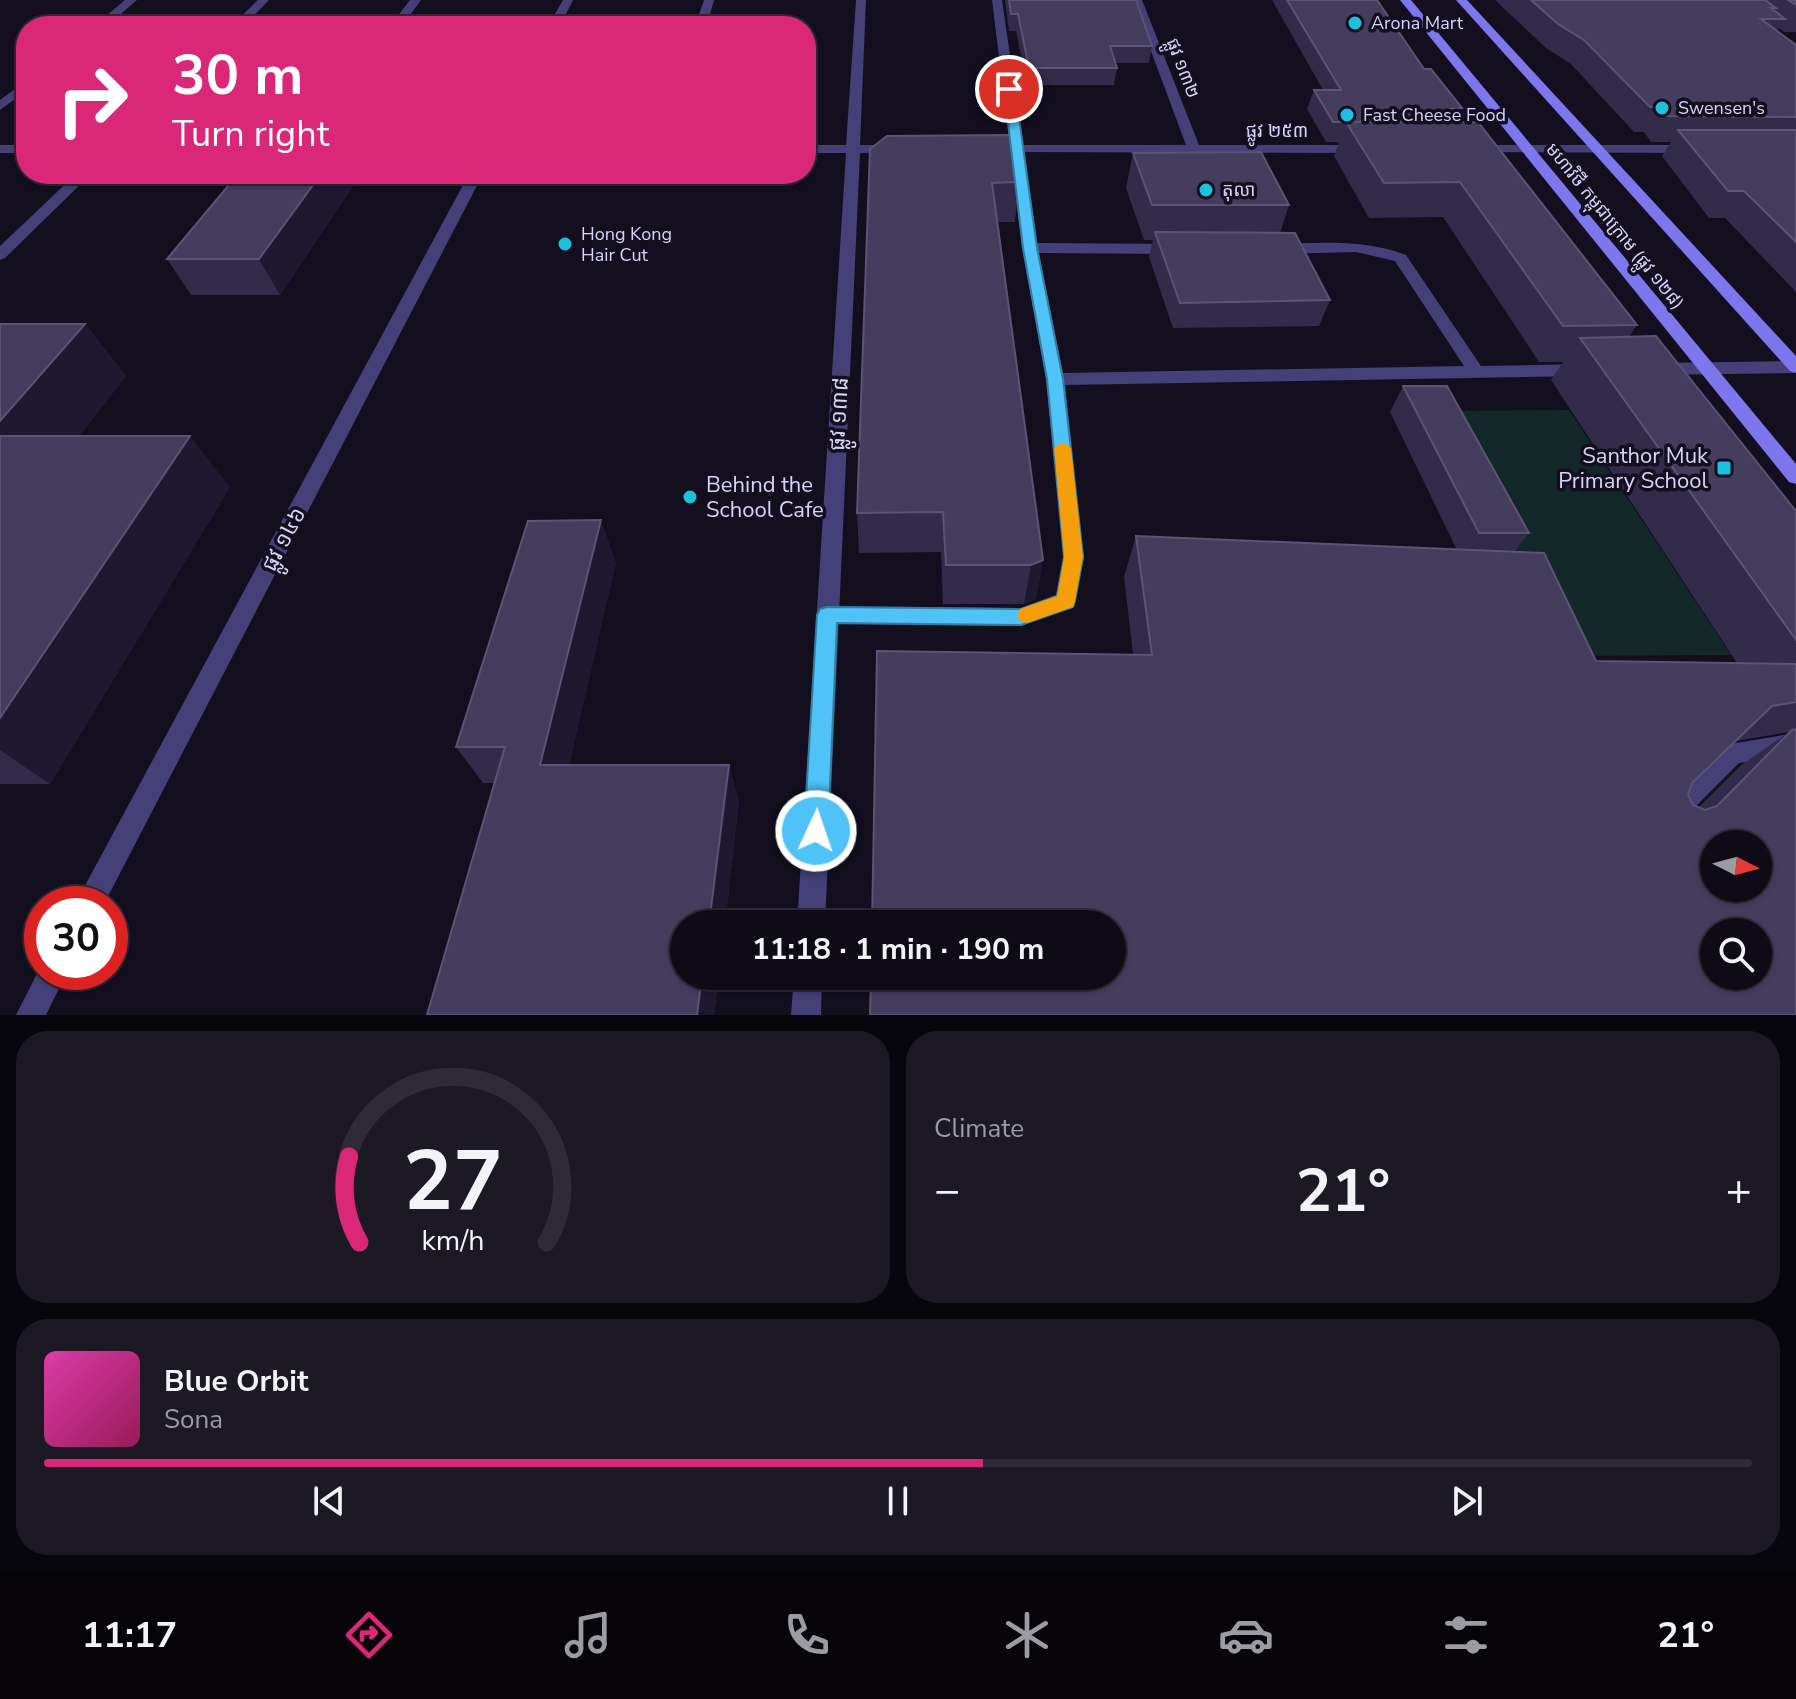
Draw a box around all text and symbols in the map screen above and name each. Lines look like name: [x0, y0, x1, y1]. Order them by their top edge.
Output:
place label: Arona Mart: [1371, 11, 1464, 35]
marker: Arona Mart: [1346, 14, 1364, 32]
street label: ផ្លូវ ១៣២: [1157, 35, 1205, 103]
text: 30 m: [172, 37, 303, 114]
icon: right: [40, 48, 144, 152]
pin: [975, 55, 1043, 123]
icon: arrive: [987, 67, 1031, 111]
place label: Swensen's: [1678, 96, 1765, 120]
marker: Swensen's: [1653, 99, 1671, 117]
place label: Fast Cheese Food: [1363, 103, 1506, 127]
marker: Fast Cheese Food: [1338, 106, 1356, 124]
text: Turn right: [172, 110, 329, 159]
street label: ផ្លូវ ២៥៣: [1246, 119, 1308, 147]
street label: មហាវិថី កម្ពុជាក្រោម (ផ្លូវ ១២៨): [1536, 138, 1690, 318]
place label: តុលា: [1222, 178, 1255, 202]
marker: តុលា: [1197, 181, 1215, 199]
place label: Hong Kong Hair Cut: [581, 222, 672, 267]
marker: Hong Kong Hair Cut: [556, 235, 574, 253]
street label: ផ្លូវ ១៣៨: [822, 376, 860, 452]
place label: Santhor Muk Primary School: [1558, 441, 1709, 496]
marker: Santhor Muk Primary School: [1715, 459, 1733, 477]
place label: Behind the School Cafe: [706, 470, 824, 525]
marker: Behind the School Cafe: [681, 488, 699, 506]
street label: ផ្លូវ ១៤៦: [255, 502, 317, 579]
position arrow: [774, 789, 858, 873]
north arrow: [1700, 830, 1772, 902]
map controls: [1700, 830, 1772, 990]
speed limit sign: 30: [24, 886, 128, 990]
button: search: [1700, 918, 1772, 990]
text: 11:18 · 1 min · 190 m: [752, 929, 1044, 970]
text: Climate: [934, 1111, 1024, 1146]
text: 27: [403, 1125, 503, 1238]
text: 21°: [1296, 1150, 1390, 1232]
text: −: [934, 1161, 960, 1221]
text: +: [1726, 1161, 1752, 1221]
text: km/h: [422, 1221, 484, 1260]
text: Blue Orbit: [164, 1361, 308, 1402]
text: Sona: [164, 1402, 223, 1437]
icon: previous: [307, 1479, 351, 1523]
icon: pause: [876, 1479, 920, 1523]
icon: next: [1445, 1479, 1489, 1523]
icon: directions: [341, 1607, 397, 1663]
icon: music: [560, 1607, 616, 1663]
icon: phone: [779, 1607, 835, 1663]
icon: climate: [999, 1607, 1055, 1663]
icon: car: [1218, 1607, 1274, 1663]
icon: filters: [1438, 1607, 1494, 1663]
text: 11:17: [82, 1611, 177, 1660]
text: 21°: [1657, 1611, 1714, 1660]

